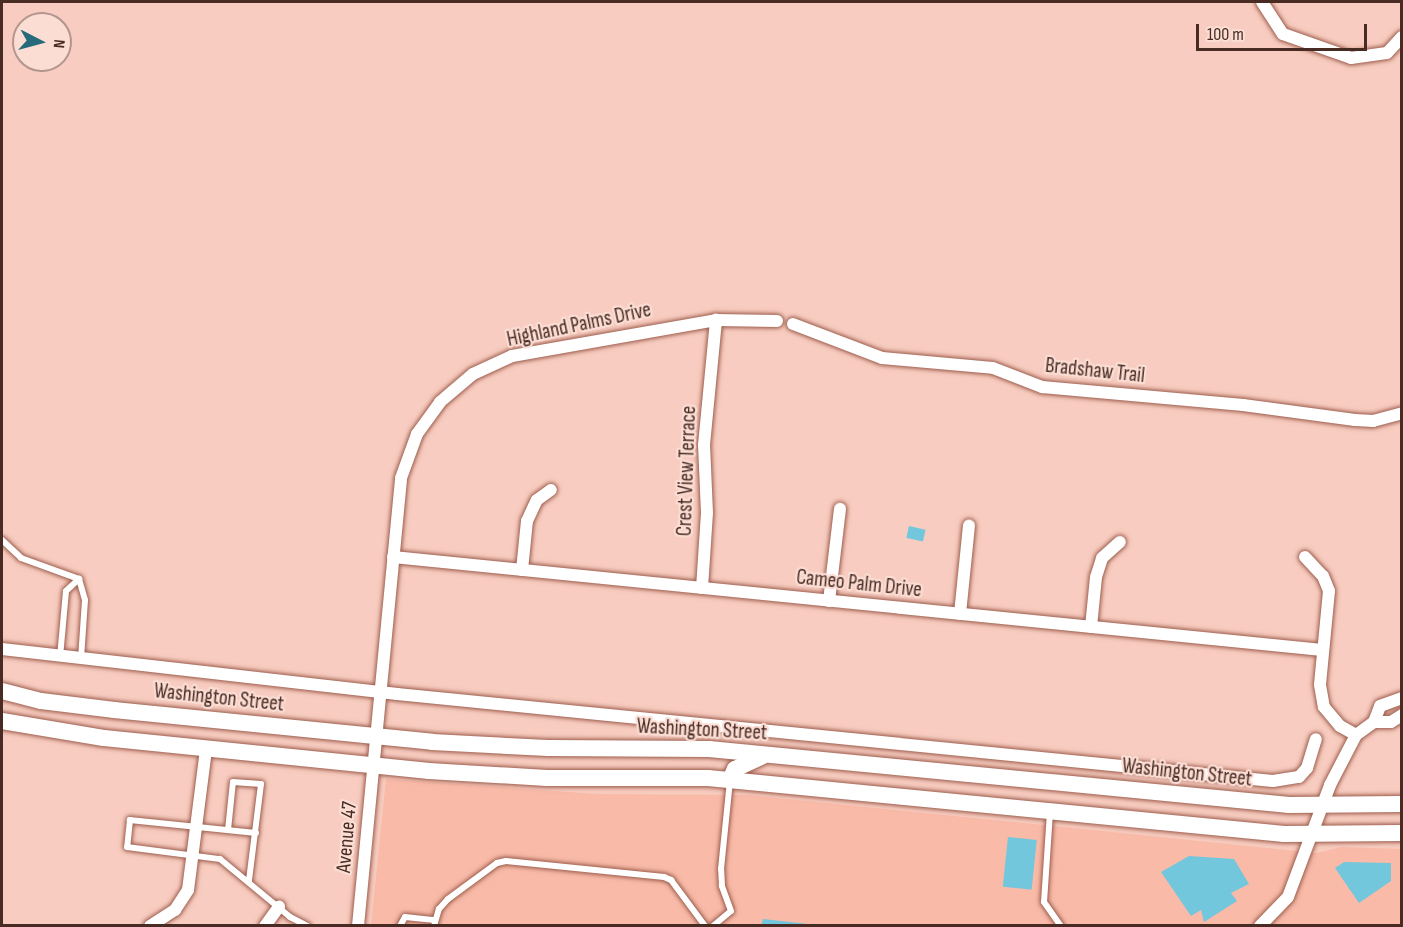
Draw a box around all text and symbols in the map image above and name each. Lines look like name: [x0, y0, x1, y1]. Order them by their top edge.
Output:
north arrow: [12, 12, 72, 72]
scale bar: [1199, 12, 1370, 50]
text: 100 m: [1207, 24, 1244, 45]
text: N: [49, 38, 68, 49]
street label: Highland Palms Drive: [505, 297, 653, 353]
street label: Bradshaw Trail: [1044, 353, 1146, 389]
street label: Crest View Terrace: [672, 405, 702, 537]
street label: Cameo Palm Drive: [795, 565, 923, 603]
street label: Washington Street: [153, 679, 285, 717]
street label: Washington Street: [636, 714, 768, 746]
street label: Washington Street: [1121, 754, 1253, 792]
street label: Avenue 47: [331, 800, 363, 874]

